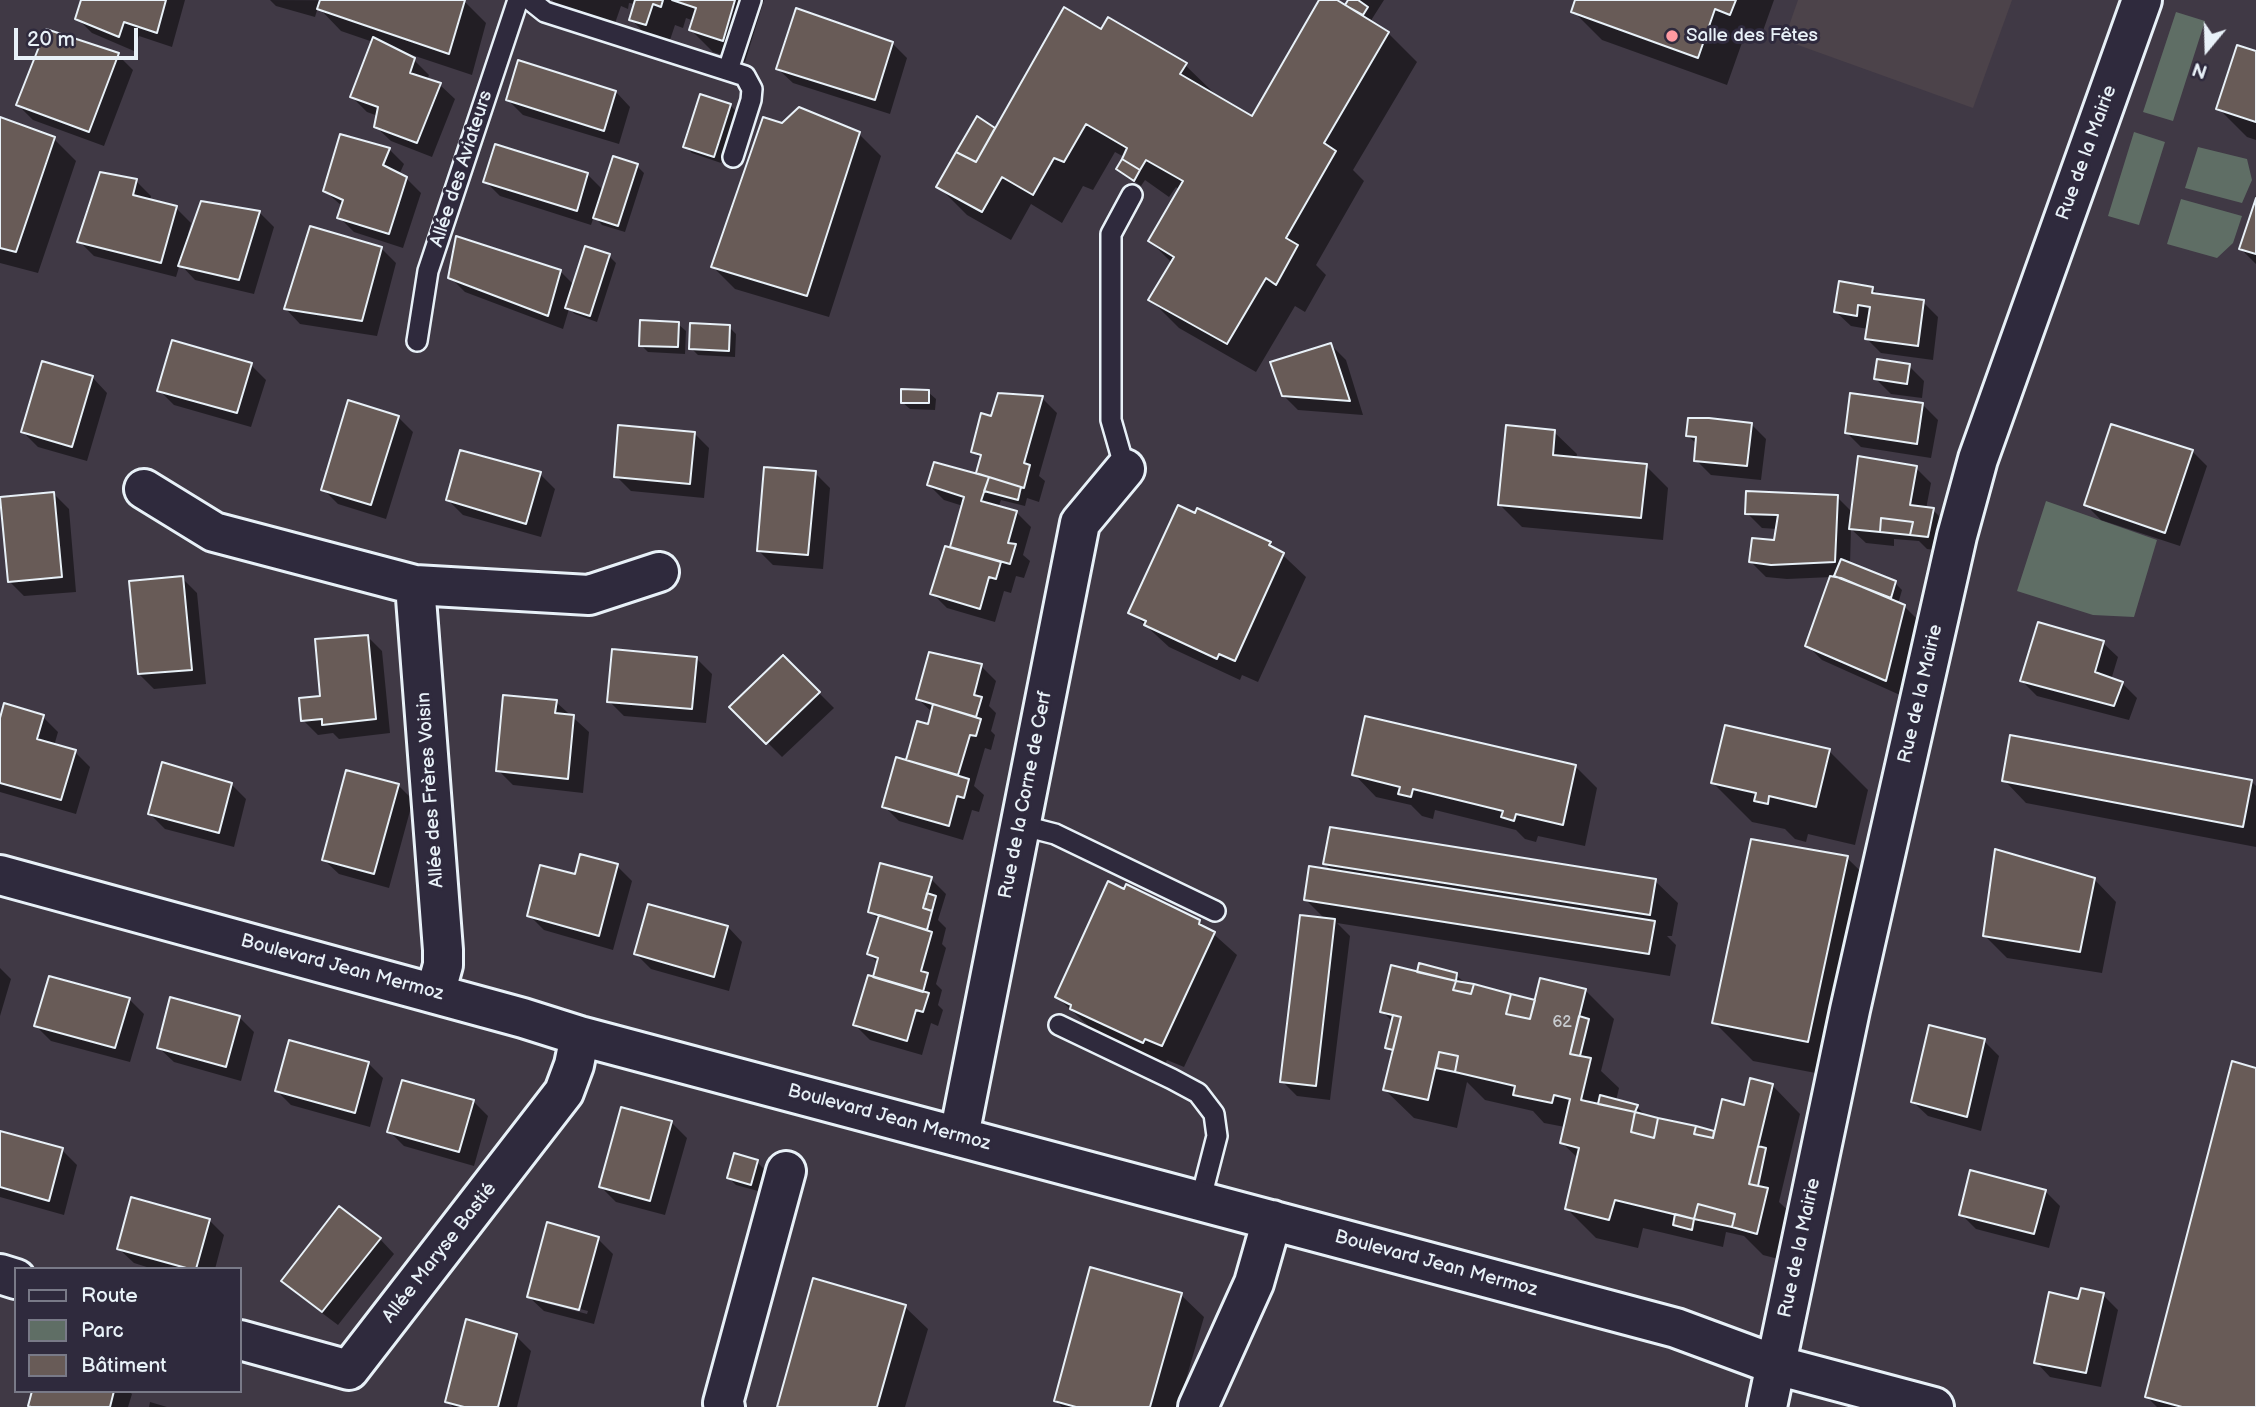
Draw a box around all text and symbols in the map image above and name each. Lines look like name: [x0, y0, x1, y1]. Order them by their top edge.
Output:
scale bar: [18, 14, 142, 58]
north arrow: [2172, 14, 2242, 84]
place label: Salle des Fêtes: [1686, 25, 1818, 47]
text: 20 m: [27, 27, 75, 52]
marker: Salle des Fêtes: [1664, 28, 1680, 44]
text: N: [2190, 56, 2210, 83]
street label: Rue de la Mairie: [2052, 82, 2122, 224]
street label: Allée des Aviateurs: [426, 88, 498, 250]
street label: Rue de la Mairie: [1894, 622, 1948, 766]
street label: Rue de la Corne de Cerf: [995, 689, 1057, 901]
street label: Allée des Frères Voisin: [413, 691, 449, 889]
street label: Boulevard Jean Mermoz: [238, 930, 446, 1006]
house number: 62: [1552, 1013, 1572, 1033]
street label: Boulevard Jean Mermoz: [785, 1080, 993, 1156]
street label: Rue de la Mairie: [1774, 1176, 1826, 1320]
street label: Allée Maryse Bastié: [378, 1178, 502, 1328]
street label: Boulevard Jean Mermoz: [1332, 1226, 1540, 1302]
legend: [14, 1267, 242, 1393]
text: Route: [81, 1283, 138, 1308]
text: Parc: [81, 1318, 124, 1343]
text: Bâtiment: [81, 1353, 167, 1378]

